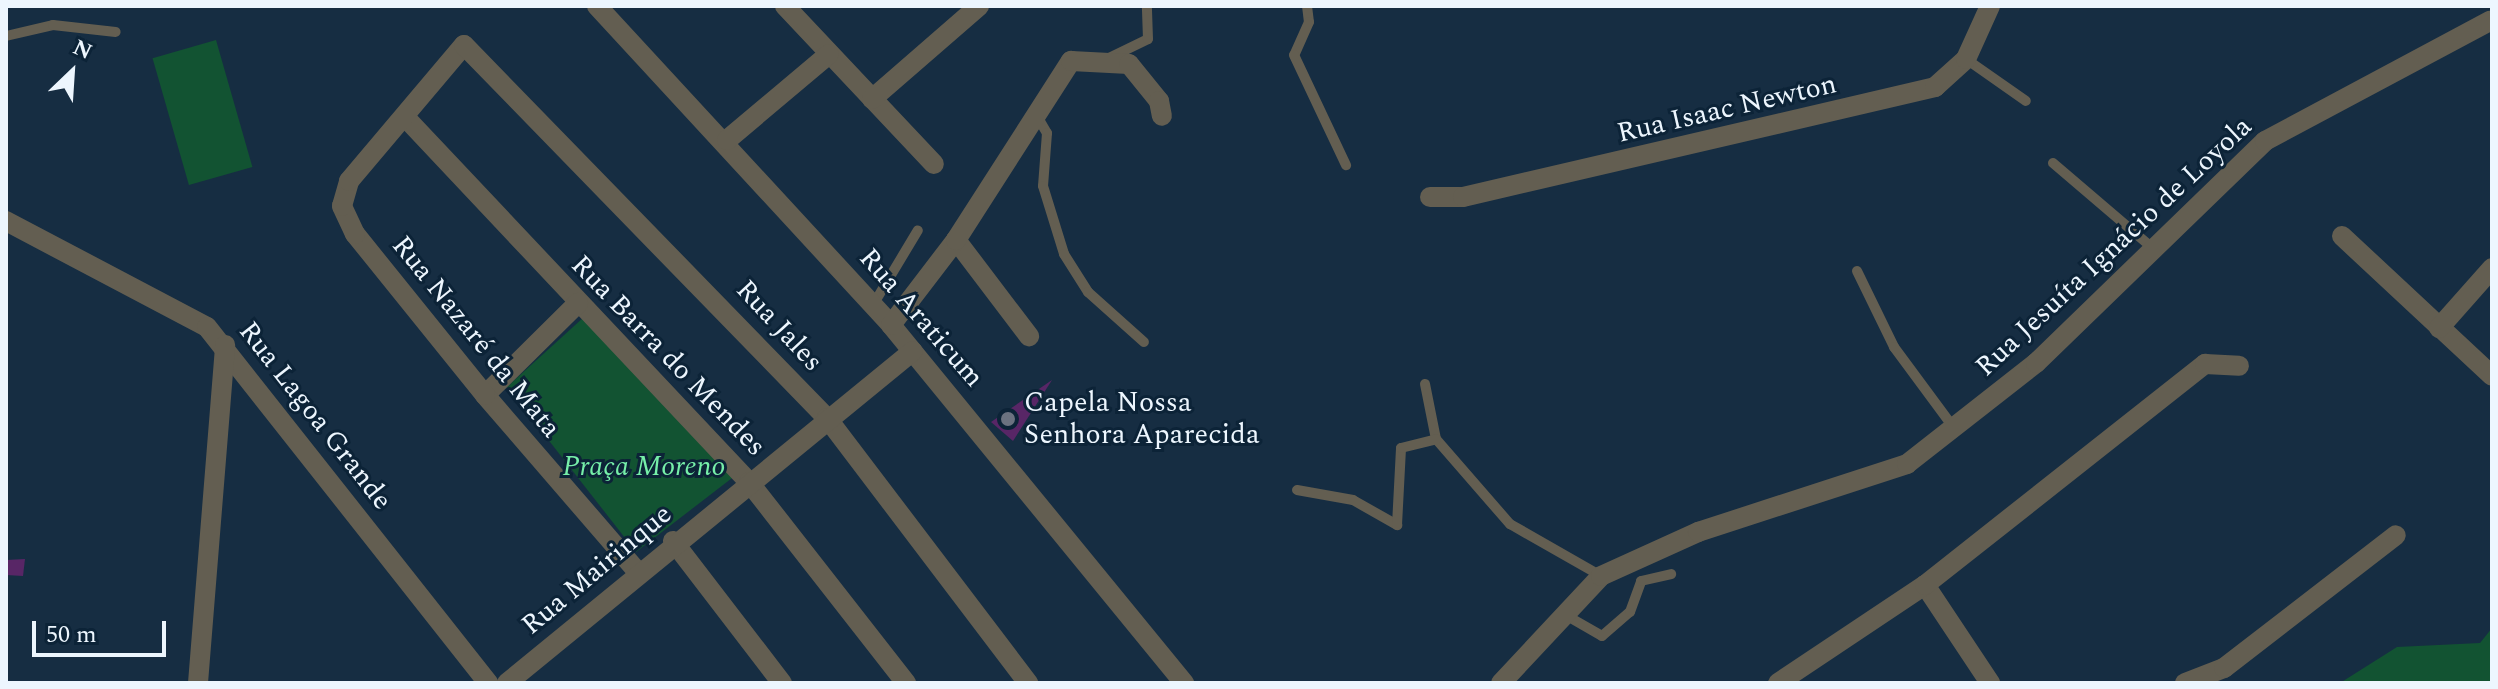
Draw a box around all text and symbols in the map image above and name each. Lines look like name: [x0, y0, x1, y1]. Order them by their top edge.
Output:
text: N: [67, 31, 97, 69]
north arrow: [32, 32, 112, 112]
street label: Rua Isaac Newton: [1614, 67, 1840, 151]
street label: Rua Jesuíta Ignácio de Loyola: [1969, 110, 2259, 384]
street label: Rua Nazaré da Mata: [384, 229, 568, 445]
street label: Rua Araticum: [852, 242, 990, 394]
street label: Rua Barra do Mendes: [564, 249, 772, 463]
street label: Rua Jales: [728, 273, 830, 379]
street label: Rua Lagoa Grande: [231, 315, 399, 517]
place label: Capela Nossa Senhora Aparecida: [1024, 386, 1260, 452]
marker: Capela Nossa Senhora Aparecida: [999, 410, 1017, 428]
park label: Praça Moreno: [562, 450, 726, 484]
street label: Rua Mairinque: [515, 498, 679, 642]
scale bar: [36, 605, 170, 655]
text: 50 m: [46, 617, 97, 653]

